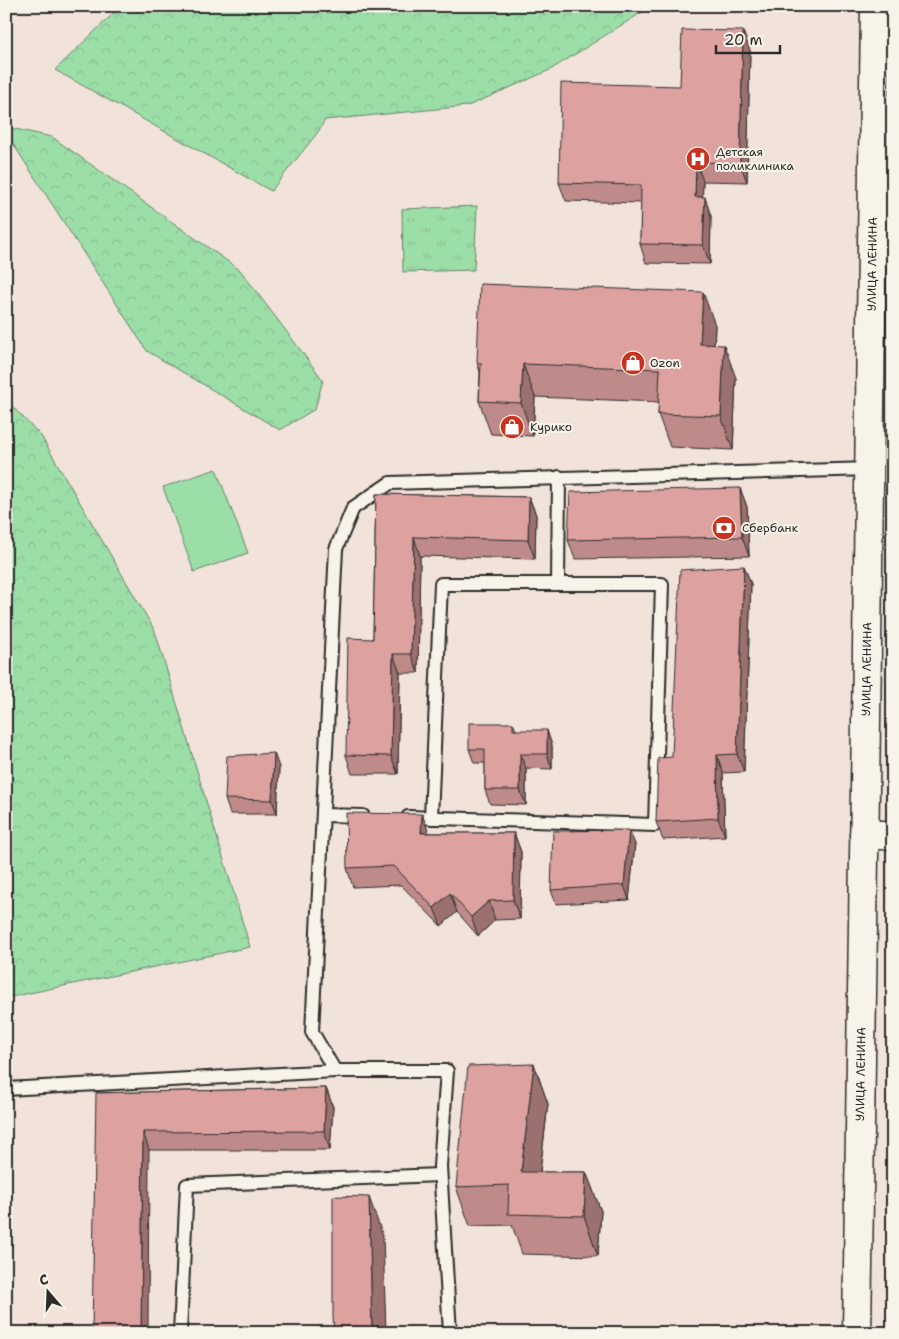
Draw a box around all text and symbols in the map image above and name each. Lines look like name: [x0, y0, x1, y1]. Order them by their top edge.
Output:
scale bar: [716, 22, 780, 54]
text: 20 m: [724, 30, 763, 50]
place label: Детская поликлиника: [716, 144, 794, 174]
hospital icon: Детская поликлиника: [685, 146, 711, 172]
street label: УЛИЦА ЛЕНИНА: [864, 217, 881, 311]
shop icon: Ozon: [620, 350, 646, 376]
place label: Ozon: [650, 355, 680, 371]
shop icon: Курико: [499, 414, 525, 440]
place label: Курико: [530, 419, 572, 435]
bank icon: Сбербанк: [711, 515, 737, 541]
place label: Сбербанк: [742, 520, 799, 536]
street label: УЛИЦА ЛЕНИНА: [858, 621, 875, 716]
street label: УЛИЦА ЛЕНИНА: [852, 1027, 869, 1121]
north arrow: [22, 1266, 72, 1316]
text: С: [37, 1270, 51, 1290]

